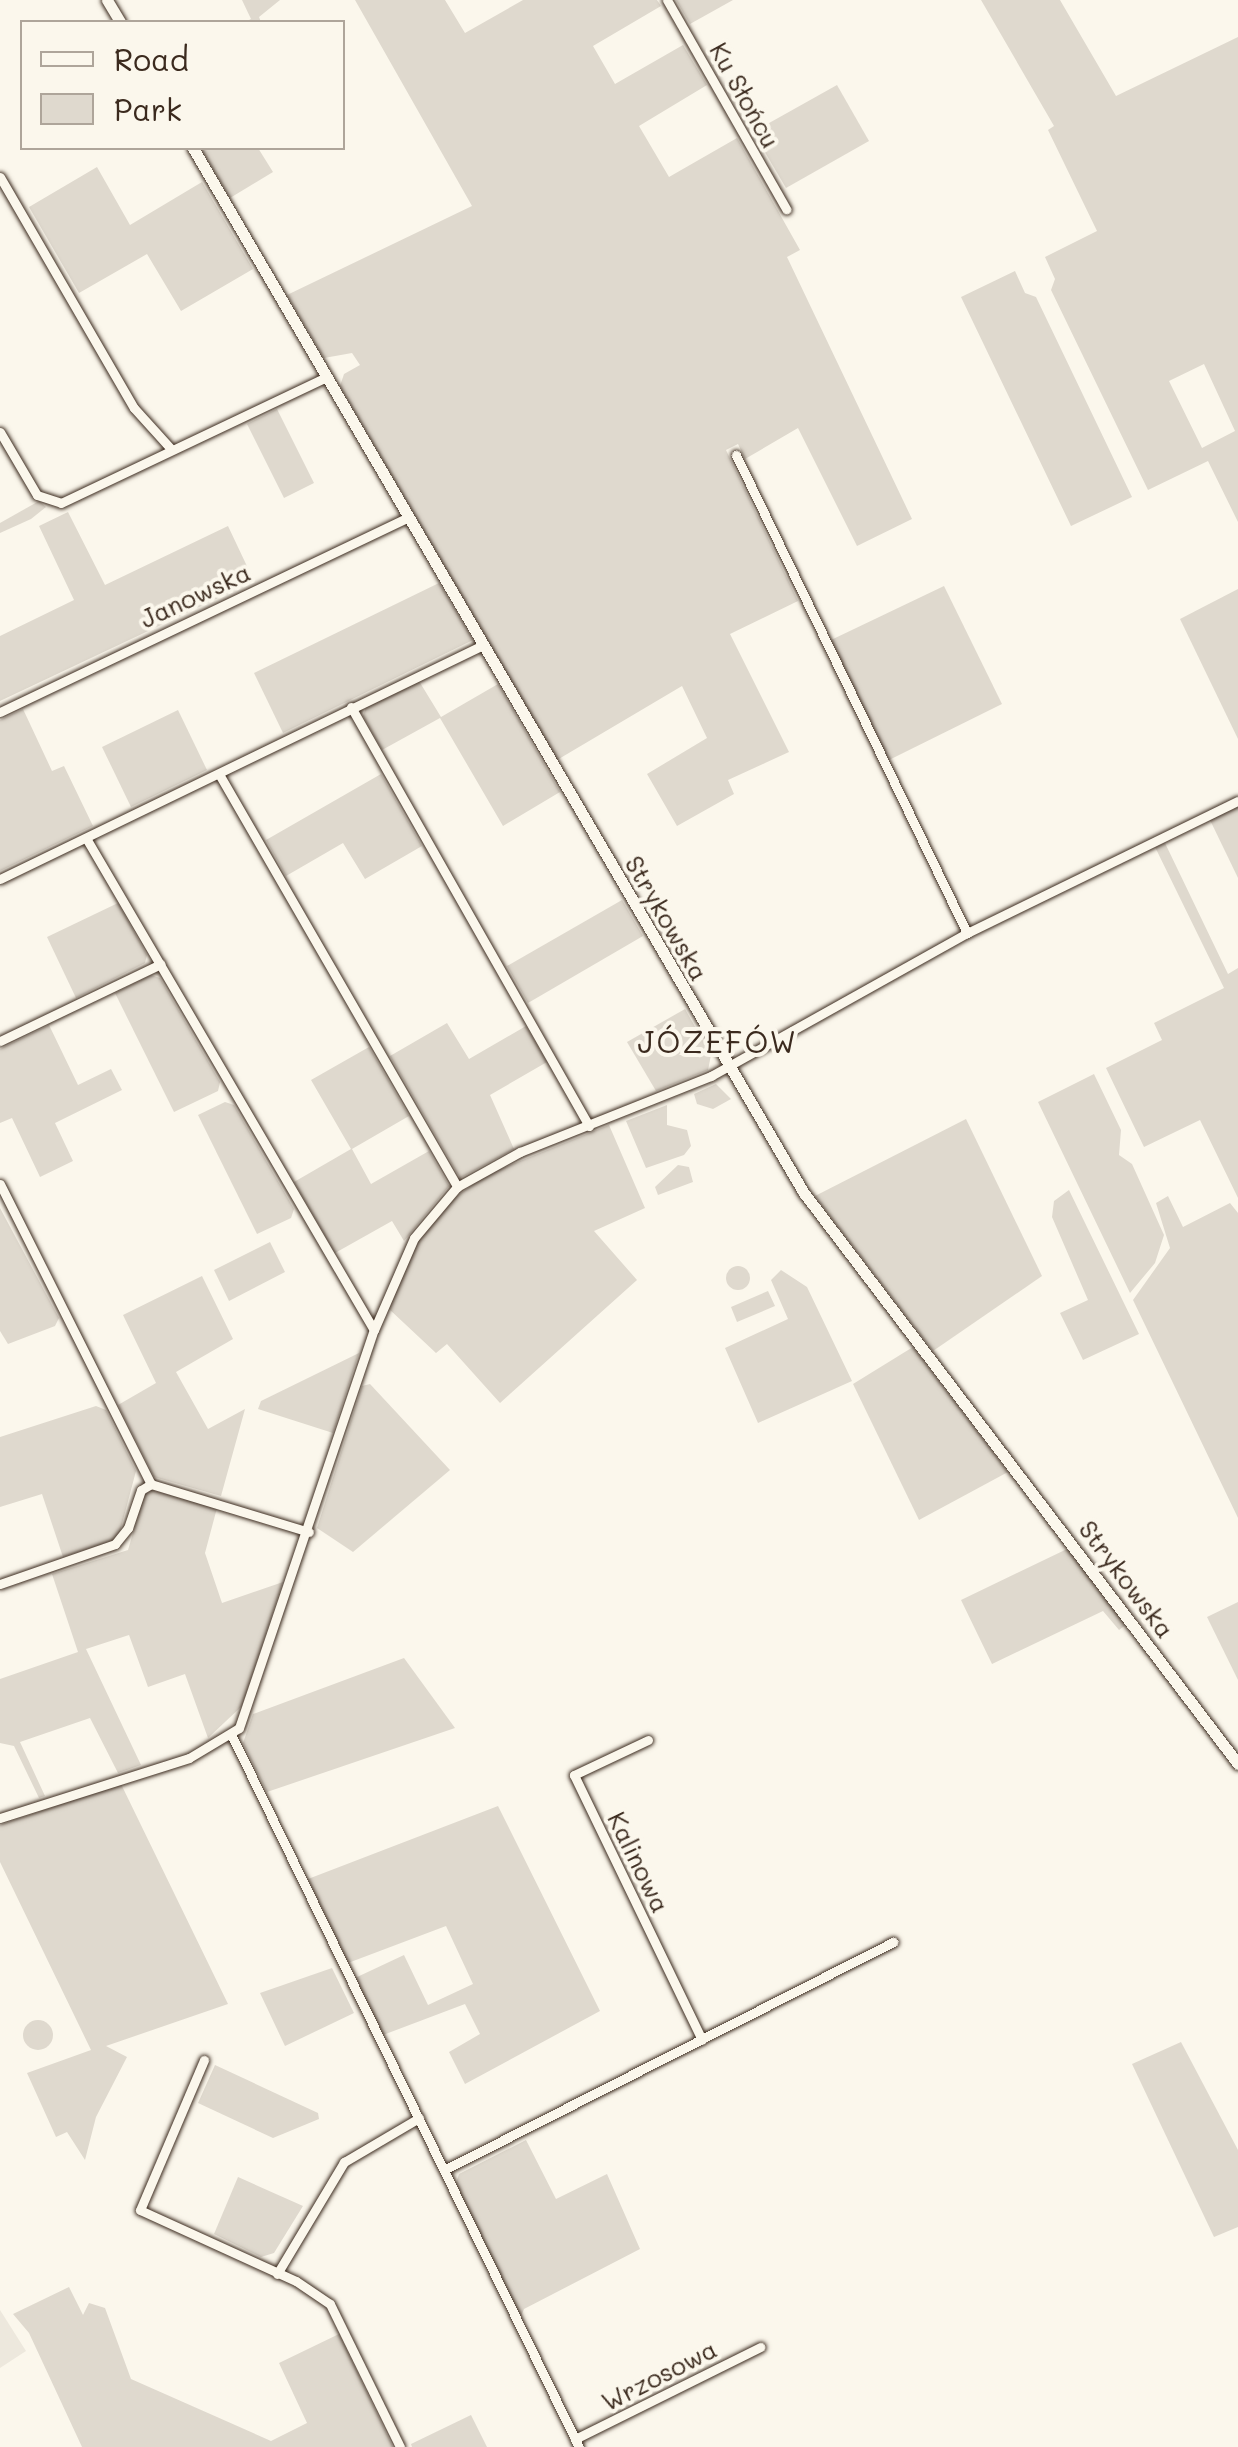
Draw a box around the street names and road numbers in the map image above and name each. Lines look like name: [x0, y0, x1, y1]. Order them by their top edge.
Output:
street label: Ku Słońcu: [704, 37, 786, 153]
street label: Janowska: [135, 556, 255, 634]
street label: Strykowska: [619, 850, 715, 986]
street label: Strykowska: [1073, 1514, 1181, 1644]
street label: Kalinowa: [602, 1807, 676, 1917]
street label: Wrzosowa: [596, 2333, 722, 2417]

